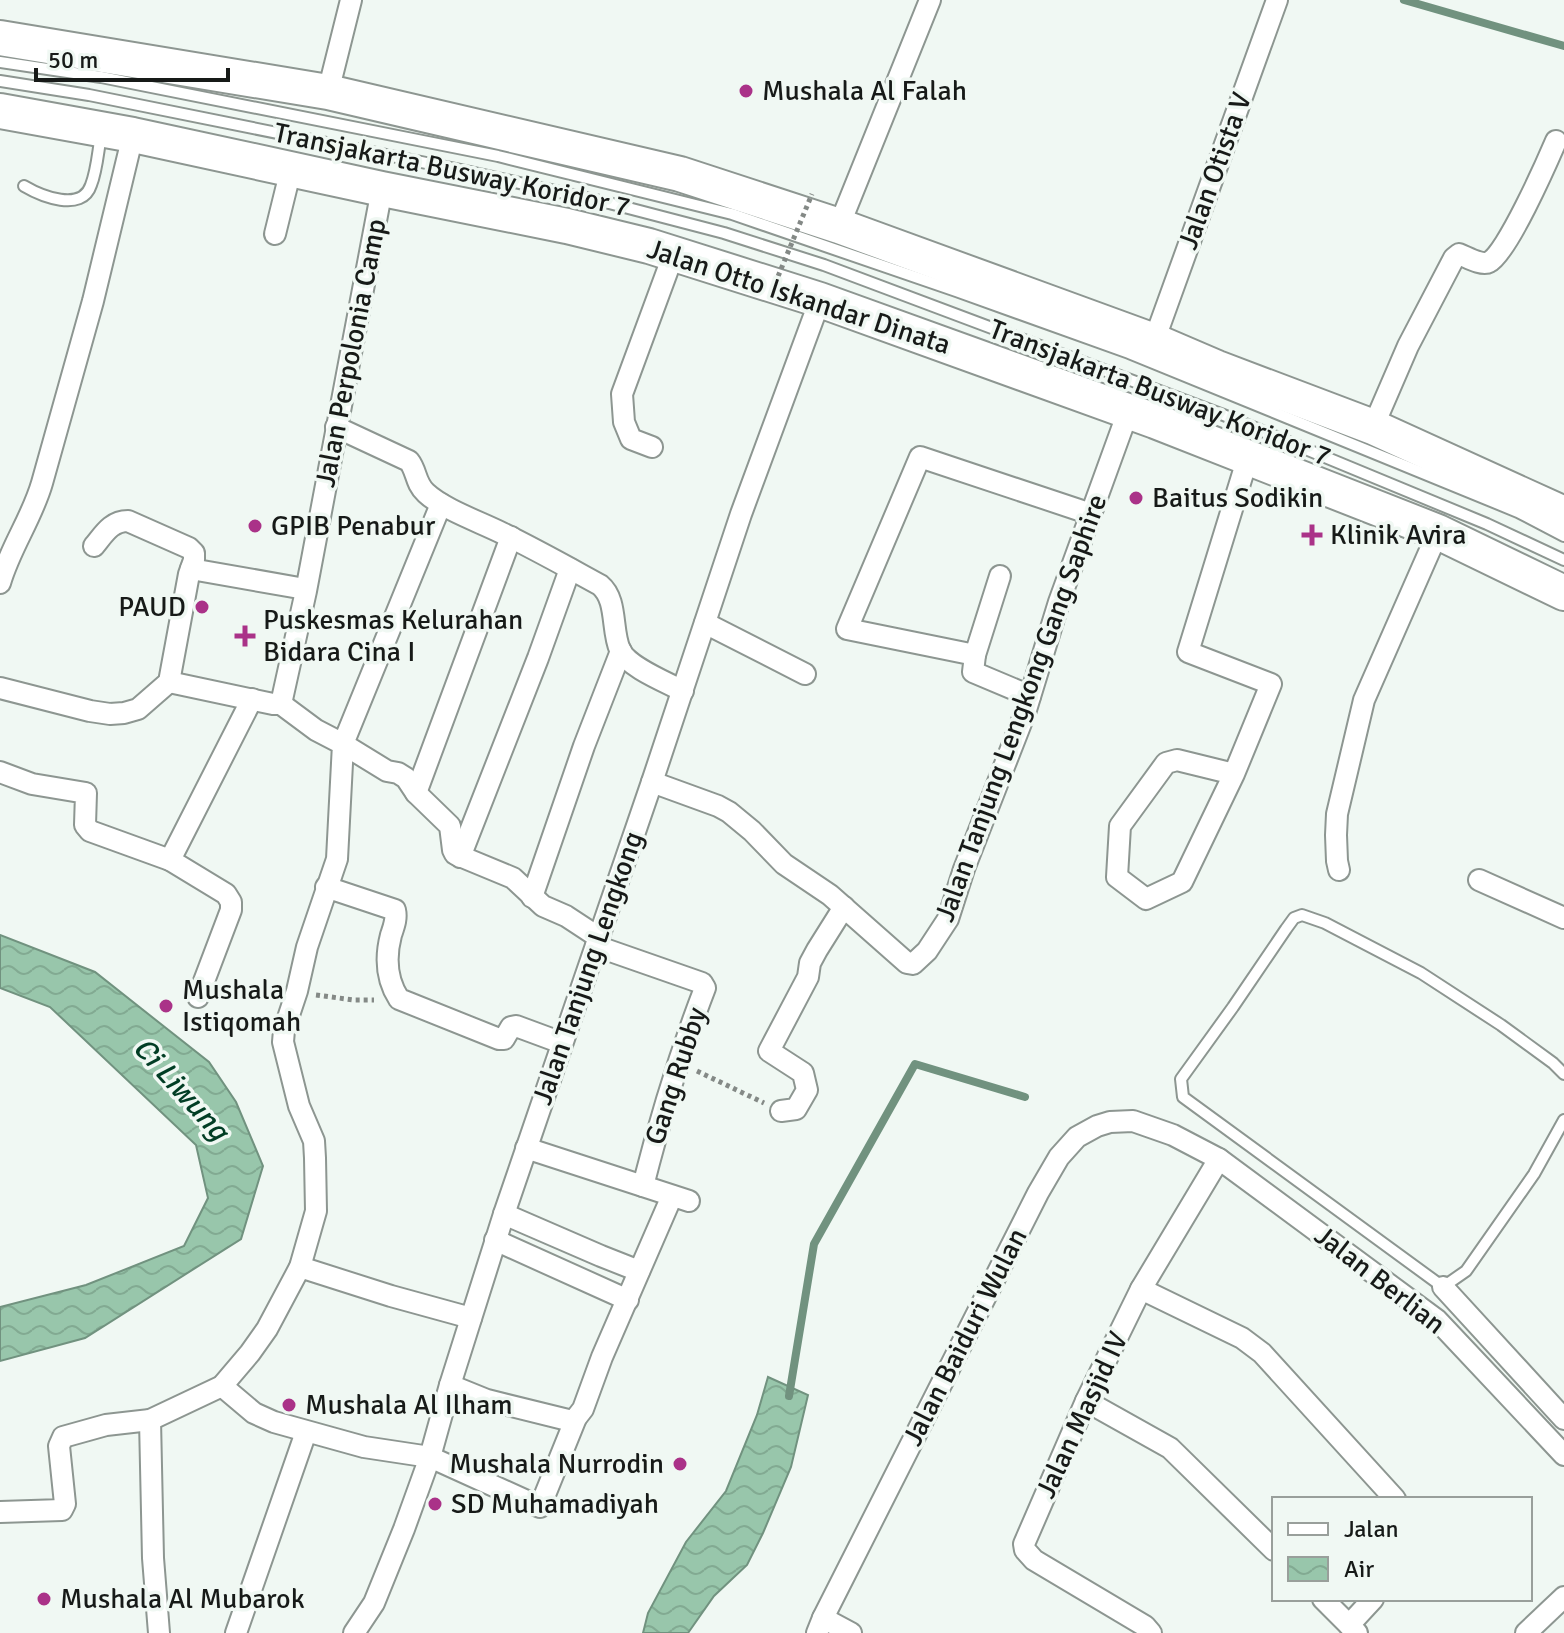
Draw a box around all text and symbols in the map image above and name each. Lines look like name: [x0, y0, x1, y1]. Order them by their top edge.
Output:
scale bar: [36, 32, 228, 82]
text: 50 m: [48, 45, 98, 75]
place label: Mushala Al Falah: [762, 74, 967, 108]
marker: Mushala Al Falah: [737, 82, 755, 100]
street label: Jalan Otista V: [1171, 88, 1259, 254]
street label: Transjakarta Busway Koridor 7: [271, 116, 633, 224]
street label: Jalan Perpolonia Camp: [308, 216, 394, 490]
street label: Jalan Otto Iskandar Dinata: [643, 232, 955, 362]
street label: Transjakarta Busway Koridor 7: [984, 312, 1336, 474]
place label: Baitus Sodikin: [1152, 481, 1323, 515]
marker: Baitus Sodikin: [1127, 489, 1145, 507]
street label: Jalan Tanjung Lengkong Gang Saphire: [928, 490, 1114, 926]
place label: GPIB Penabur: [271, 509, 436, 543]
marker: GPIB Penabur: [246, 517, 264, 535]
place label: Klinik Avira: [1330, 518, 1466, 552]
marker: Klinik Avira: [1301, 524, 1323, 546]
place label: PAUD: [118, 590, 186, 624]
marker: PAUD: [193, 598, 211, 616]
place label: Puskesmas Kelurahan Bidara Cina I: [263, 603, 523, 669]
marker: Puskesmas Kelurahan Bidara Cina I: [234, 625, 256, 647]
street label: Jalan Tanjung Lengkong: [525, 827, 651, 1109]
place label: Mushala Istiqomah: [182, 973, 301, 1039]
marker: Mushala Istiqomah: [157, 997, 175, 1015]
street label: Gang Rubby: [638, 1003, 714, 1149]
water label: Ci Liwung: [125, 1030, 238, 1150]
street label: Jalan Berlian: [1308, 1218, 1452, 1342]
street label: Jalan Baiduri Wulan: [896, 1223, 1034, 1451]
street label: Jalan Masjid IV: [1029, 1326, 1135, 1504]
place label: Mushala Al Ilham: [305, 1388, 513, 1422]
marker: Mushala Al Ilham: [280, 1396, 298, 1414]
place label: Mushala Nurrodin: [449, 1447, 664, 1481]
marker: Mushala Nurrodin: [671, 1455, 689, 1473]
place label: SD Muhamadiyah: [451, 1487, 659, 1521]
marker: SD Muhamadiyah: [426, 1495, 444, 1513]
legend: [1272, 1497, 1532, 1601]
text: Jalan: [1344, 1514, 1399, 1544]
text: Air: [1344, 1554, 1374, 1584]
place label: Mushala Al Mubarok: [60, 1582, 305, 1616]
marker: Mushala Al Mubarok: [35, 1590, 53, 1608]

